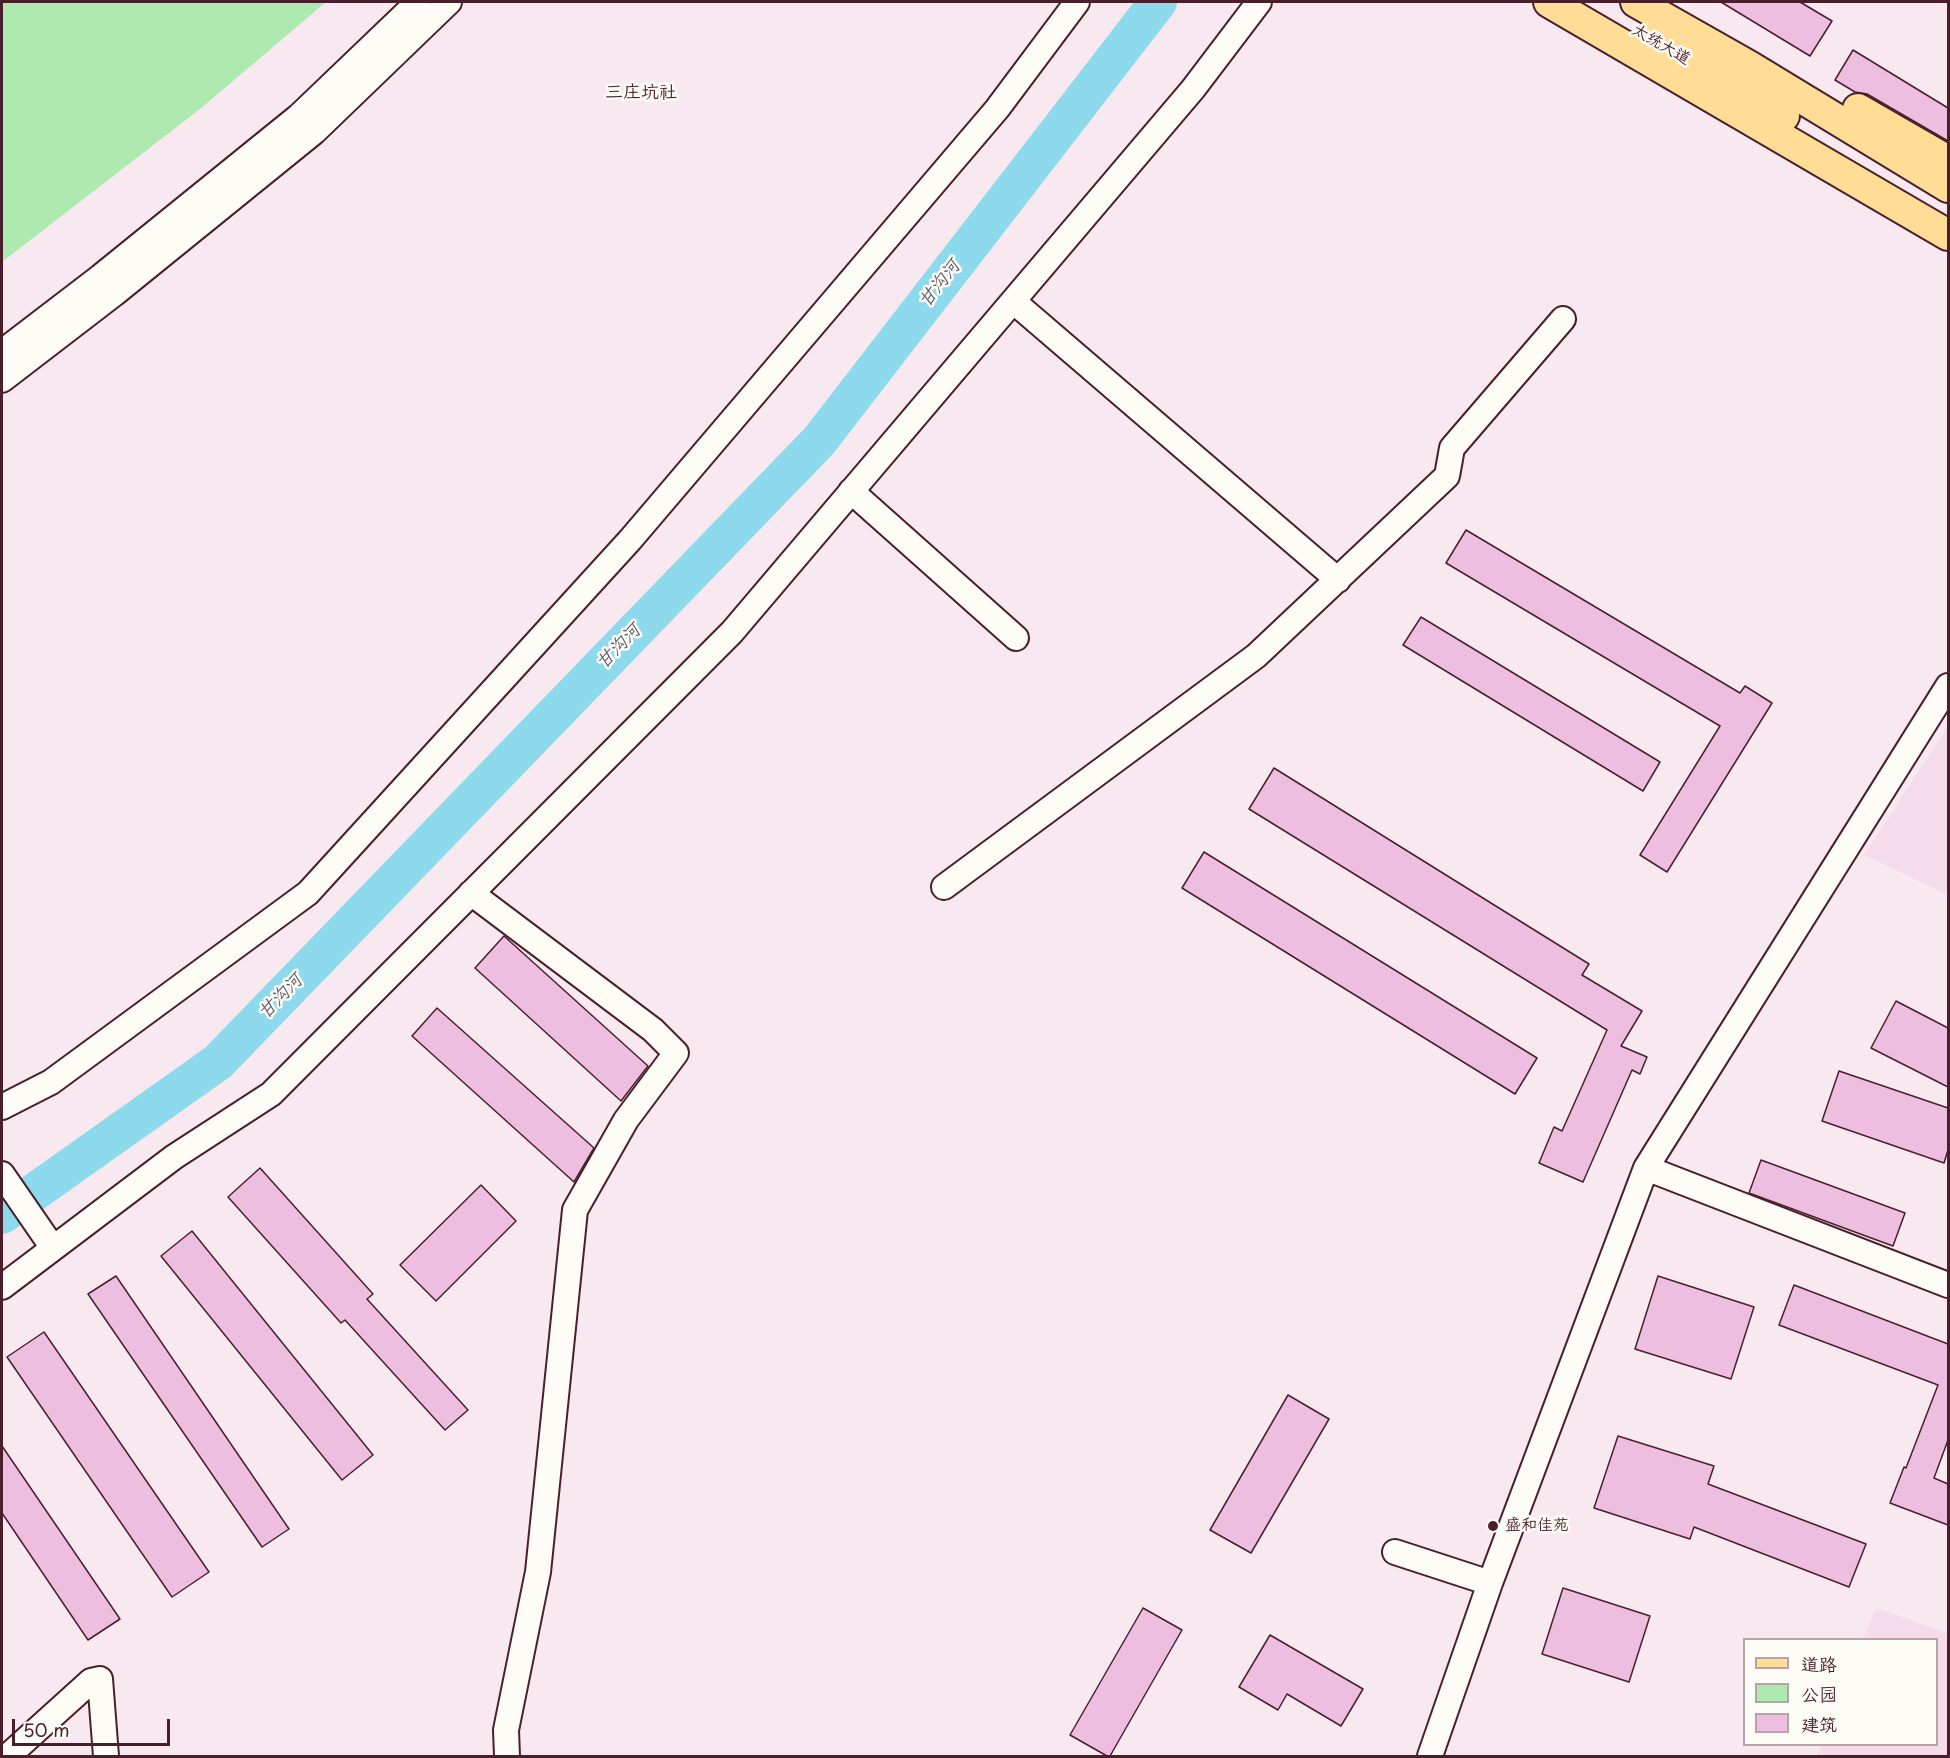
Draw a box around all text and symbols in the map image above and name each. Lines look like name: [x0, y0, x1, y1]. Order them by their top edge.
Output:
street label: 太统大道: [1628, 21, 1694, 69]
district label: 三庄坑社: [605, 82, 677, 104]
water label: 甘沟河: [915, 256, 965, 312]
water label: 甘沟河: [592, 620, 646, 674]
water label: 甘沟河: [254, 970, 308, 1024]
place label: 盛和佳苑: [1505, 1516, 1569, 1536]
marker: 盛和佳苑: [1486, 1519, 1500, 1533]
legend: [1743, 1638, 1938, 1746]
text: 道路: [1801, 1650, 1837, 1677]
text: 公园: [1801, 1680, 1837, 1707]
scale bar: [15, 1707, 172, 1745]
text: 建筑: [1801, 1710, 1837, 1737]
text: 50 m: [23, 1716, 70, 1743]

